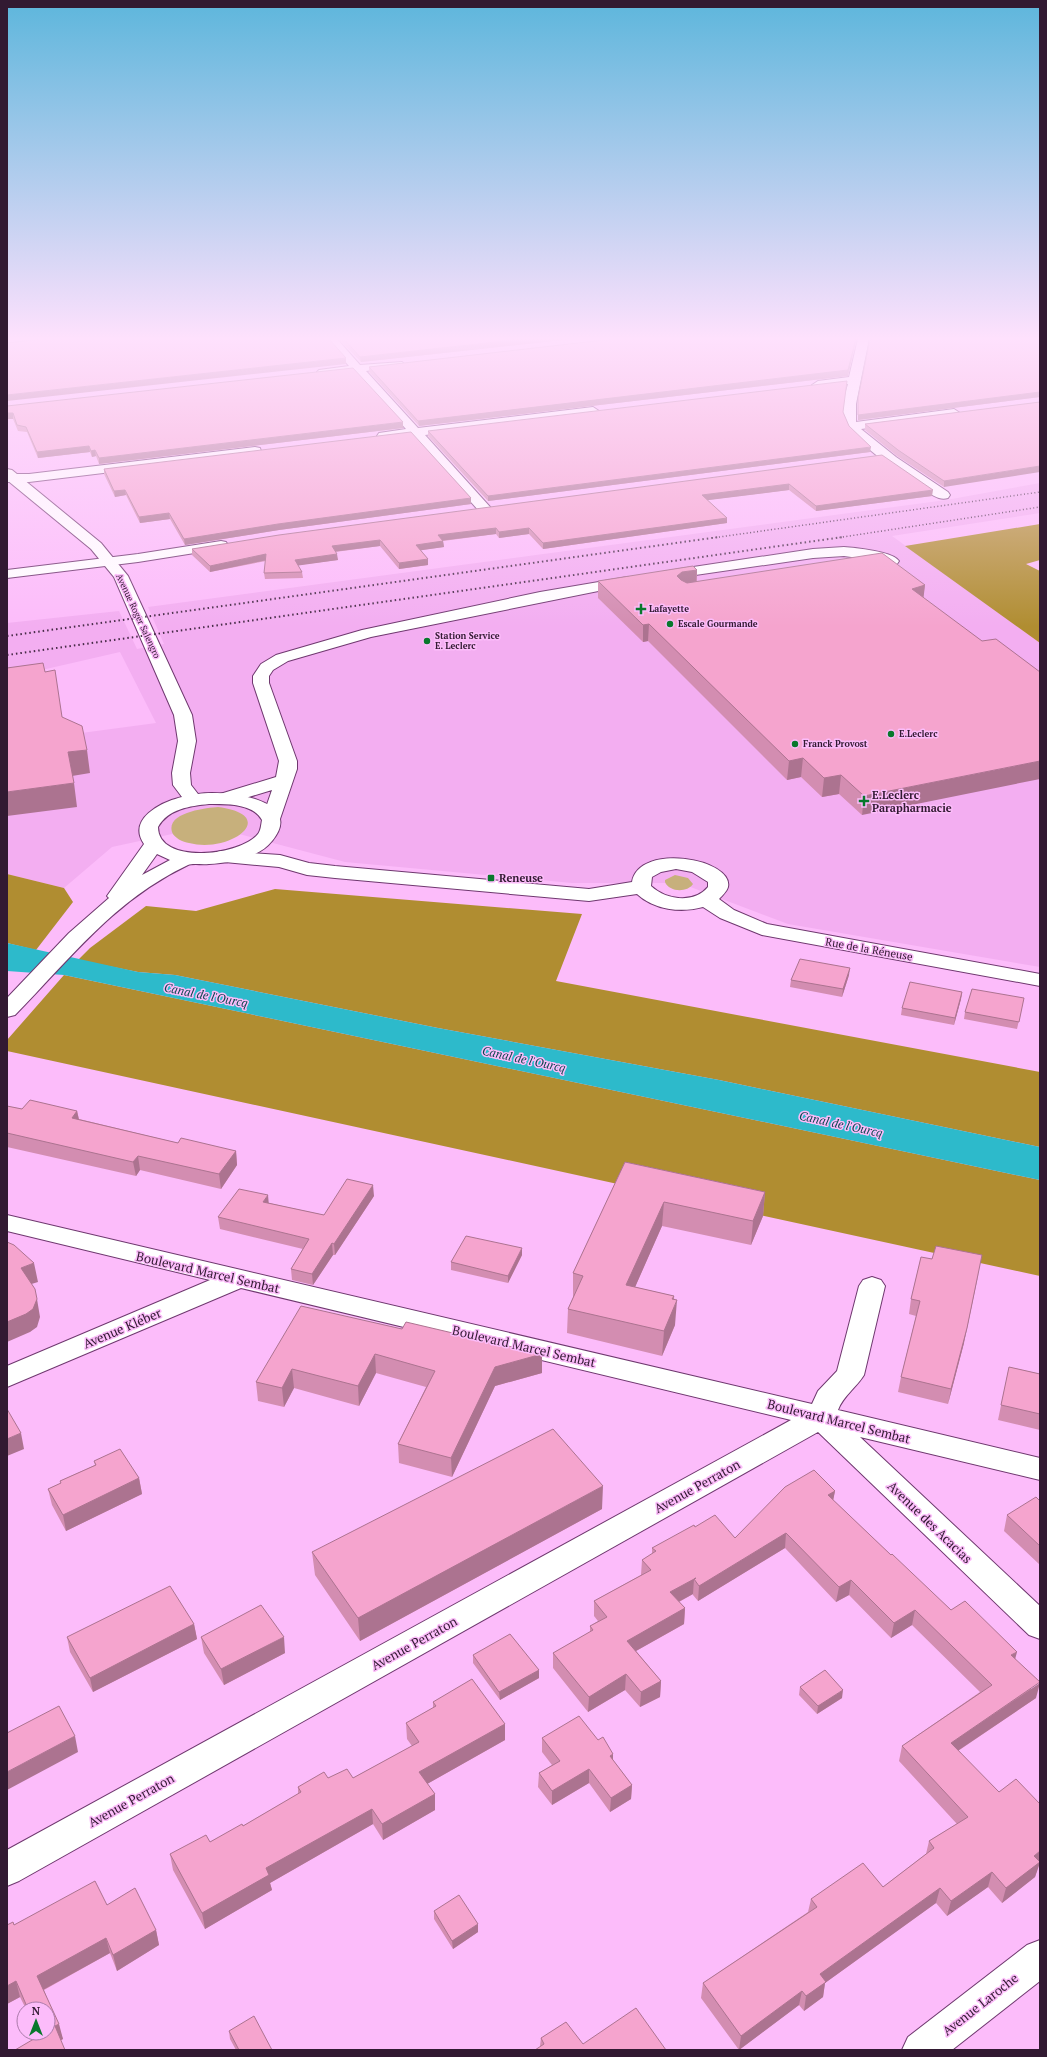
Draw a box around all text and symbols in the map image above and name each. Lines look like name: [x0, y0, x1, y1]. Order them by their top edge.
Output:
street label: Avenue Roger Salengro: [113, 572, 163, 660]
place label: Lafayette: [649, 603, 689, 615]
marker: Lafayette: [636, 604, 646, 614]
place label: Escale Gourmande: [678, 618, 758, 630]
marker: Escale Gourmande: [665, 619, 675, 629]
place label: Station Service E. Leclerc: [435, 630, 500, 652]
marker: Station Service E. Leclerc: [422, 636, 432, 646]
place label: E.Leclerc: [899, 728, 938, 740]
marker: E.Leclerc: [886, 729, 896, 739]
place label: Franck Provost: [803, 738, 868, 750]
marker: Franck Provost: [790, 739, 800, 749]
place label: E.Leclerc Parapharmacie: [872, 788, 952, 815]
marker: E.Leclerc Parapharmacie: [859, 796, 869, 806]
place label: Reneuse: [499, 871, 543, 885]
marker: Reneuse: [486, 873, 496, 883]
street label: Rue de la Réneuse: [824, 934, 914, 964]
water label: Canal de l'Ourcq: [163, 980, 249, 1010]
water label: Canal de l'Ourcq: [481, 1043, 567, 1075]
water label: Canal de l'Ourcq: [798, 1108, 884, 1140]
street label: Boulevard Marcel Sembat: [134, 1247, 282, 1297]
street label: Avenue Kléber: [80, 1303, 164, 1353]
street label: Boulevard Marcel Sembat: [450, 1321, 598, 1371]
street label: Boulevard Marcel Sembat: [766, 1395, 913, 1448]
street label: Avenue Perraton: [651, 1455, 744, 1517]
street label: Avenue des Acacias: [884, 1477, 976, 1567]
street label: Avenue Perraton: [368, 1612, 461, 1674]
street label: Avenue Perraton: [85, 1769, 178, 1831]
street label: Avenue Laroche: [938, 1969, 1022, 2039]
north arrow: [16, 2001, 56, 2041]
text: N: [32, 2004, 41, 2018]

